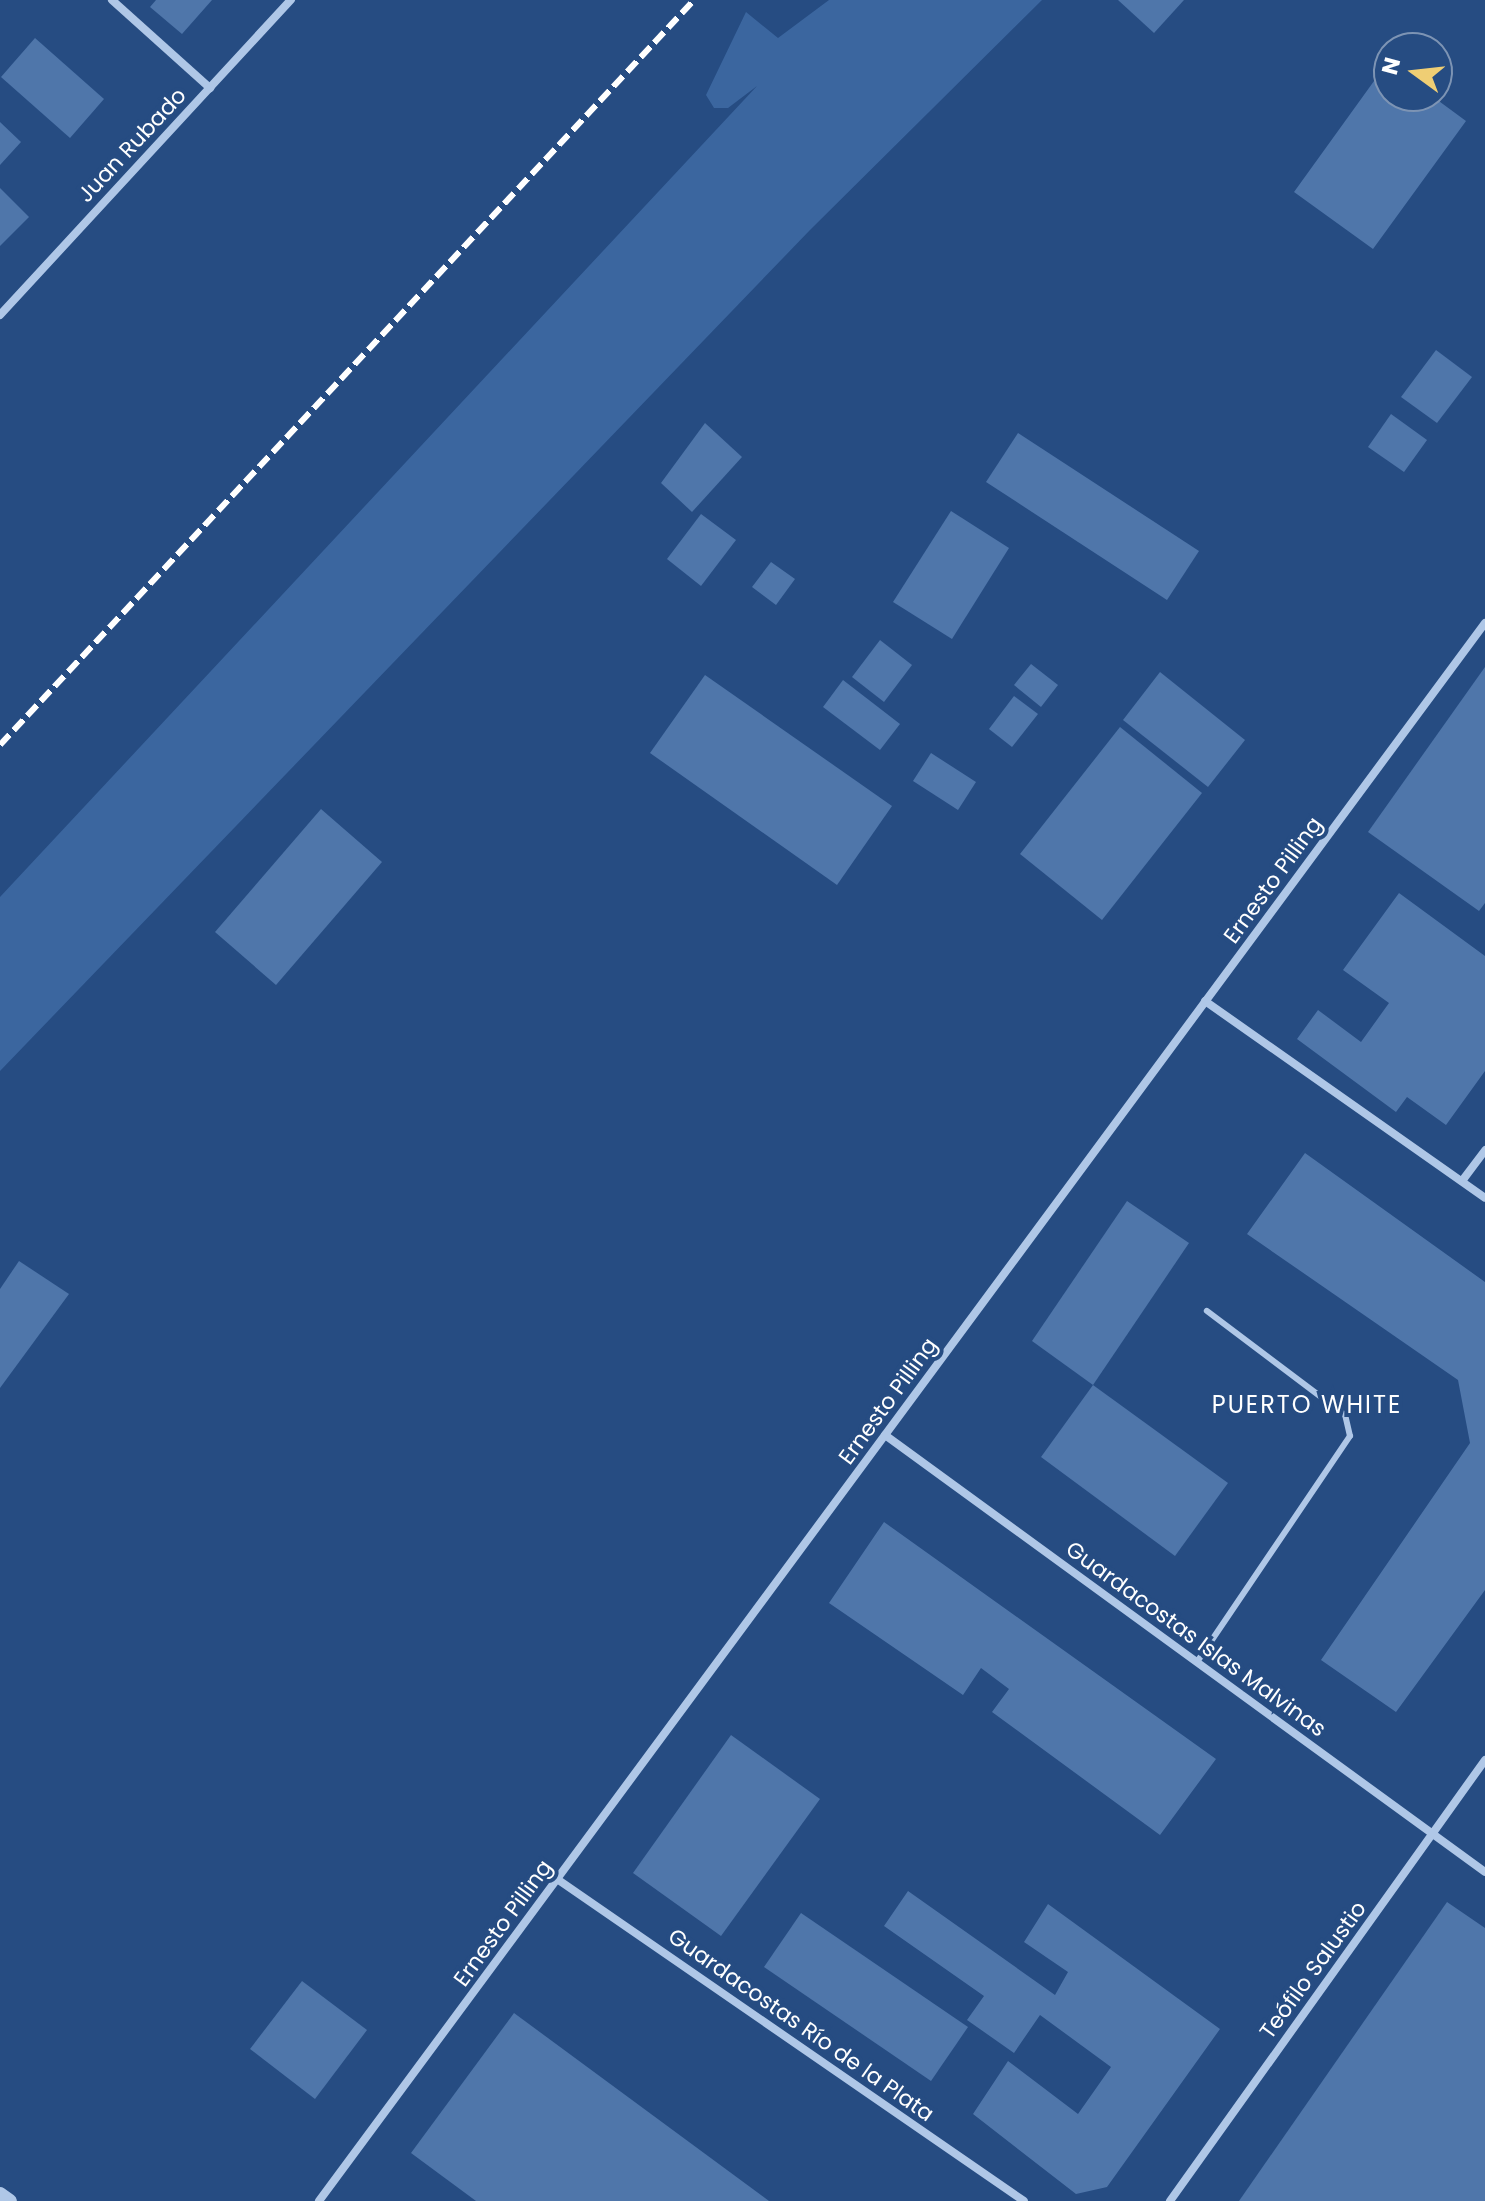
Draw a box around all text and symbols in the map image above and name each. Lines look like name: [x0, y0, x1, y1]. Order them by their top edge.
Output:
north arrow: [1373, 32, 1453, 112]
text: N: [1374, 54, 1408, 78]
street label: Juan Rubado: [72, 82, 192, 208]
street label: Ernesto Pilling: [1218, 812, 1328, 948]
street label: Ernesto Pilling: [833, 1333, 943, 1469]
district label: PUERTO WHITE: [1212, 1391, 1402, 1419]
street label: Guardacostas Islas Malvinas: [1061, 1536, 1331, 1742]
street label: Ernesto Pilling: [448, 1855, 558, 1991]
street label: Teófilo Salustio: [1254, 1896, 1372, 2044]
street label: Guardacostas Río de la Plata: [663, 1923, 939, 2127]

